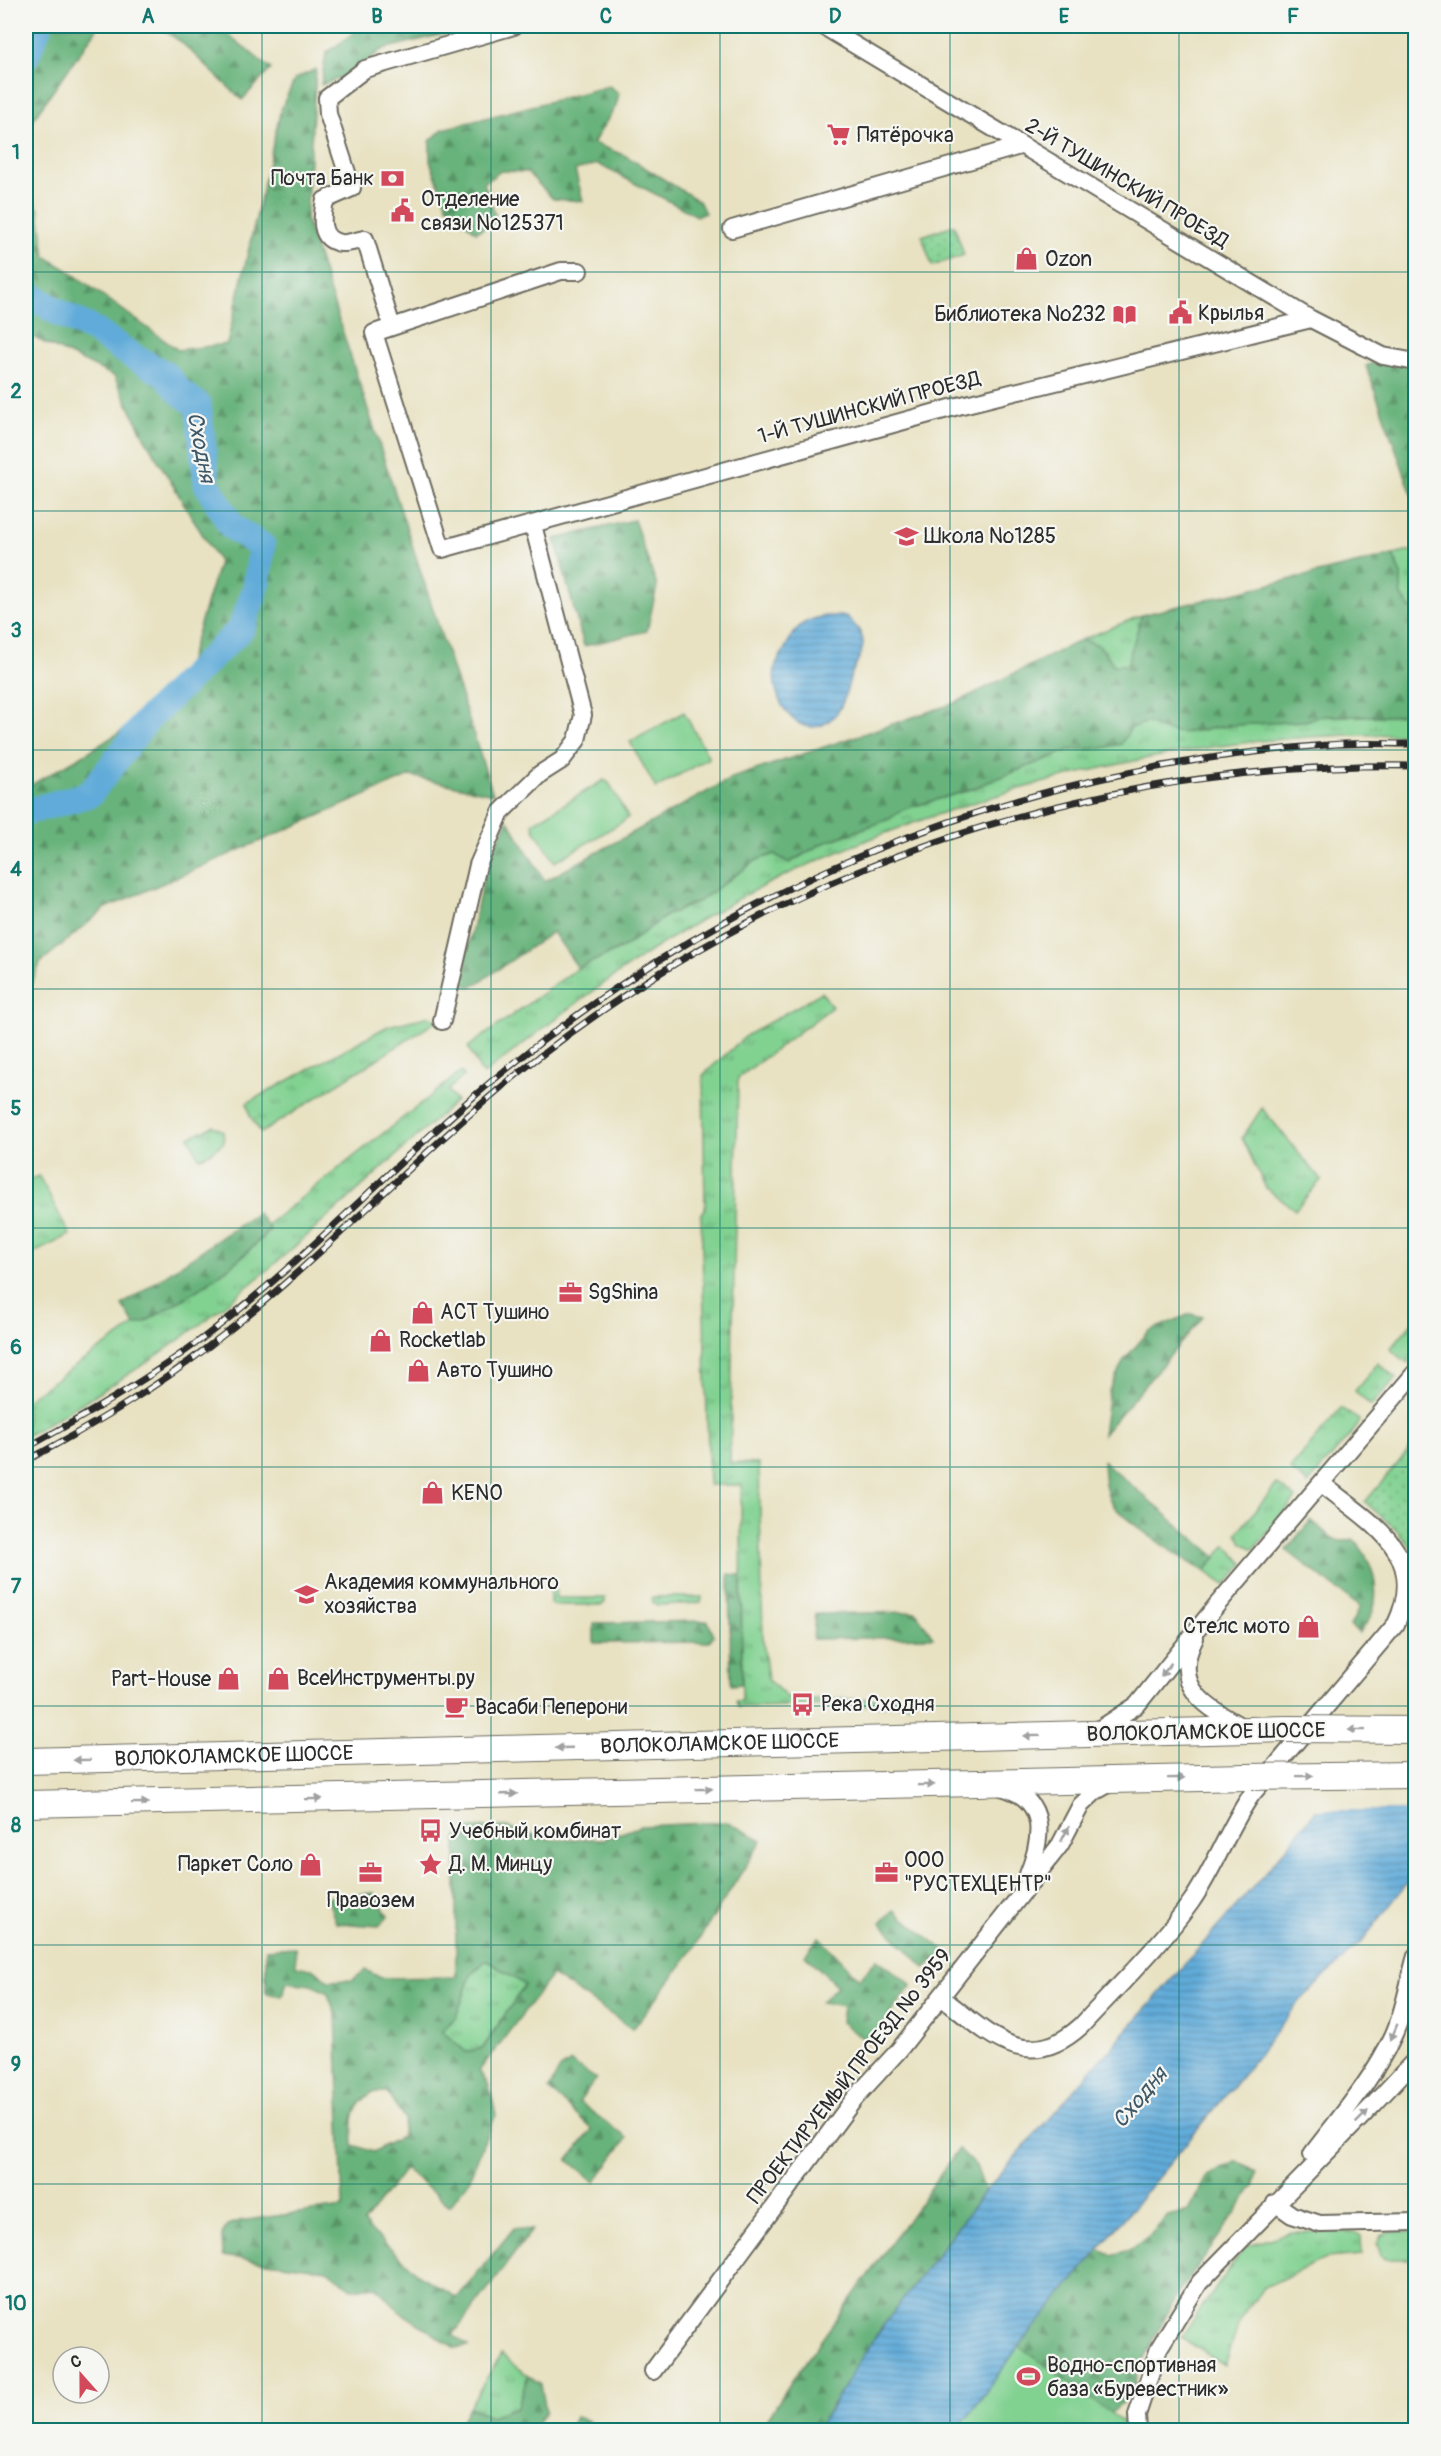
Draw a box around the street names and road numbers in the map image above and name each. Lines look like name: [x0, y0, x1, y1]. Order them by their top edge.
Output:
street label: 2-Й ТУШИНСКИЙ ПРОЕЗД: [1020, 112, 1234, 255]
street label: 1-Й ТУШИНСКИЙ ПРОЕЗД: [755, 365, 984, 450]
street label: ВОЛОКОЛАМСКОЕ ШОССЕ: [1086, 1717, 1326, 1748]
street label: ВОЛОКОЛАМСКОЕ ШОССЕ: [600, 1727, 840, 1760]
street label: ВОЛОКОЛАМСКОЕ ШОССЕ: [114, 1740, 354, 1773]
street label: ПРОЕКТИРУЕМЫЙ ПРОЕЗД № 3959: [741, 1943, 958, 2209]

